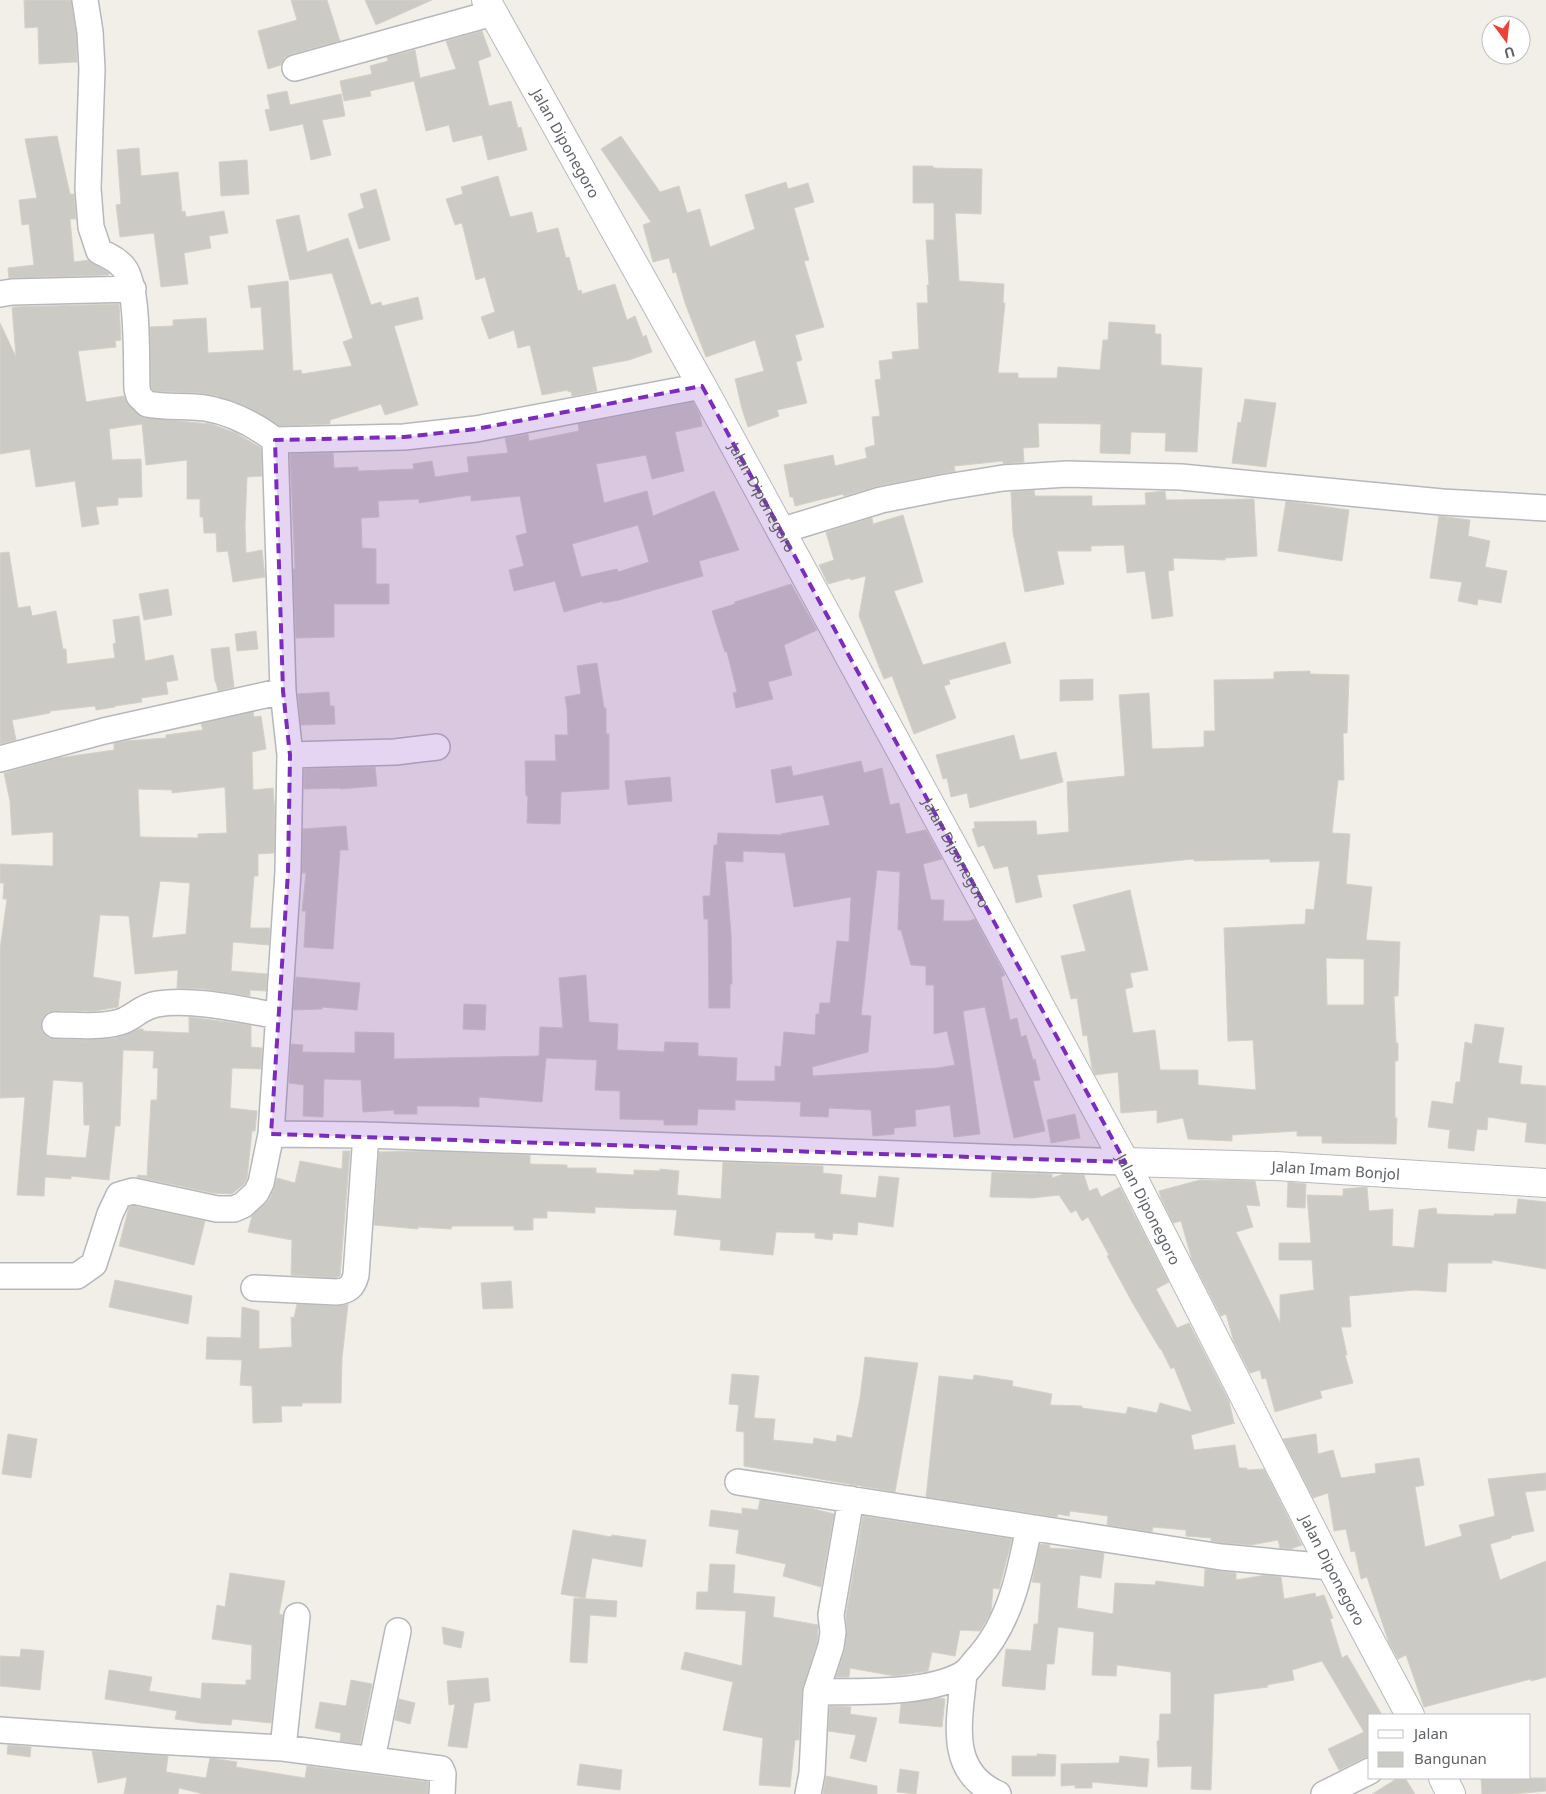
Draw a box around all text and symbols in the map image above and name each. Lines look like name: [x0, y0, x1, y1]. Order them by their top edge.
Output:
north arrow: [1481, 15, 1531, 65]
text: U: [1502, 42, 1517, 64]
street label: Jalan Diponegoro: [527, 83, 605, 201]
street label: Jalan Diponegoro: [724, 437, 801, 556]
street label: Jalan Diponegoro: [917, 793, 994, 911]
street label: Jalan Diponegoro: [1111, 1148, 1186, 1268]
street label: Jalan Imam Bonjol: [1269, 1156, 1401, 1184]
street label: Jalan Diponegoro: [1295, 1509, 1370, 1629]
legend: [1368, 1714, 1531, 1779]
text: Jalan: [1412, 1723, 1448, 1743]
text: Bangunan: [1414, 1748, 1487, 1768]

